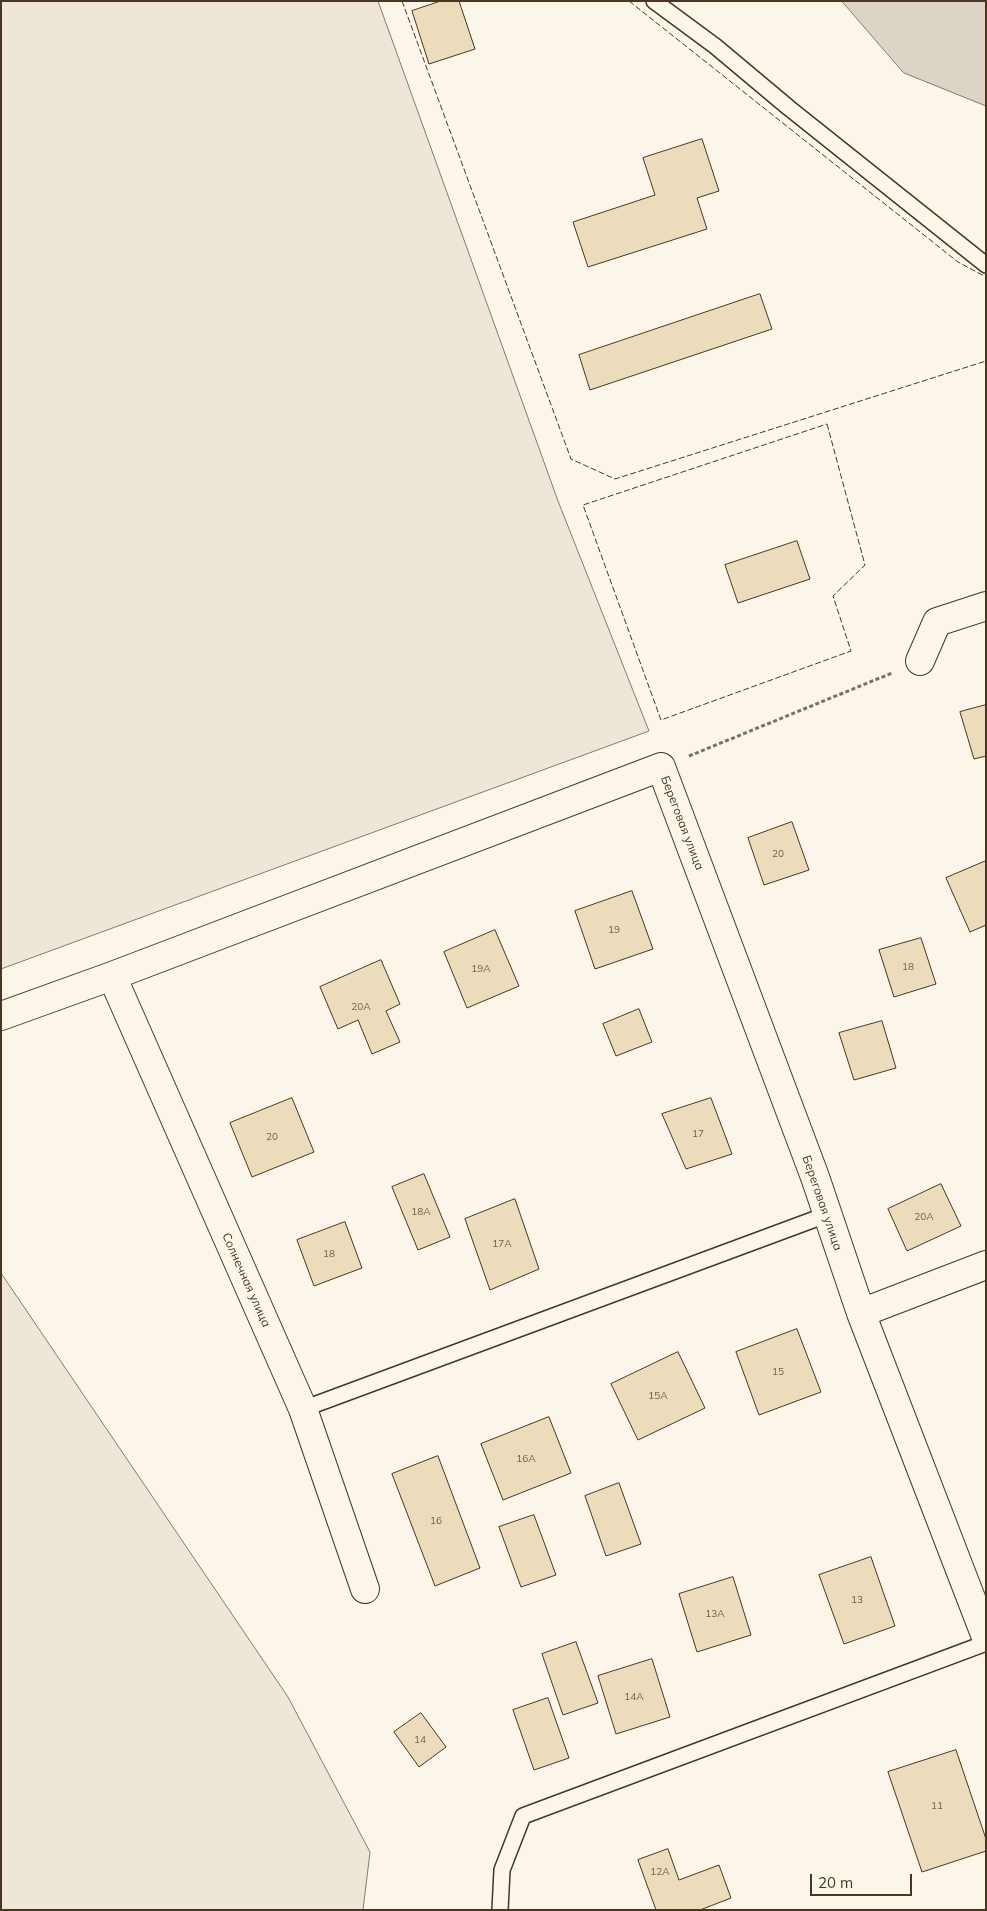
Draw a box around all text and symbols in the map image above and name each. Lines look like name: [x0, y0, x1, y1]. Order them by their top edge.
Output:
street label: Береговая улица: [657, 774, 707, 872]
house number: 20: [772, 848, 784, 860]
house number: 19: [608, 924, 620, 936]
house number: 18: [902, 961, 914, 973]
house number: 19А: [471, 963, 491, 975]
house number: 20А: [351, 1001, 371, 1013]
house number: 17: [692, 1128, 704, 1140]
house number: 20: [266, 1131, 278, 1143]
street label: Береговая улица: [799, 1153, 845, 1253]
house number: 18А: [411, 1206, 431, 1218]
house number: 20А: [914, 1211, 934, 1223]
street label: Солнечная улица: [219, 1231, 273, 1329]
house number: 17А: [492, 1238, 512, 1250]
house number: 18: [323, 1248, 335, 1260]
house number: 15: [772, 1366, 784, 1378]
house number: 15А: [648, 1390, 668, 1402]
house number: 16А: [516, 1453, 536, 1465]
house number: 16: [430, 1515, 442, 1527]
house number: 13: [851, 1594, 863, 1606]
house number: 13А: [705, 1608, 725, 1620]
house number: 14А: [624, 1691, 644, 1703]
house number: 14: [414, 1734, 426, 1746]
house number: 11: [931, 1800, 943, 1812]
scale bar: [812, 1864, 914, 1896]
house number: 12А: [650, 1866, 670, 1878]
text: 20 m: [818, 1873, 853, 1892]

